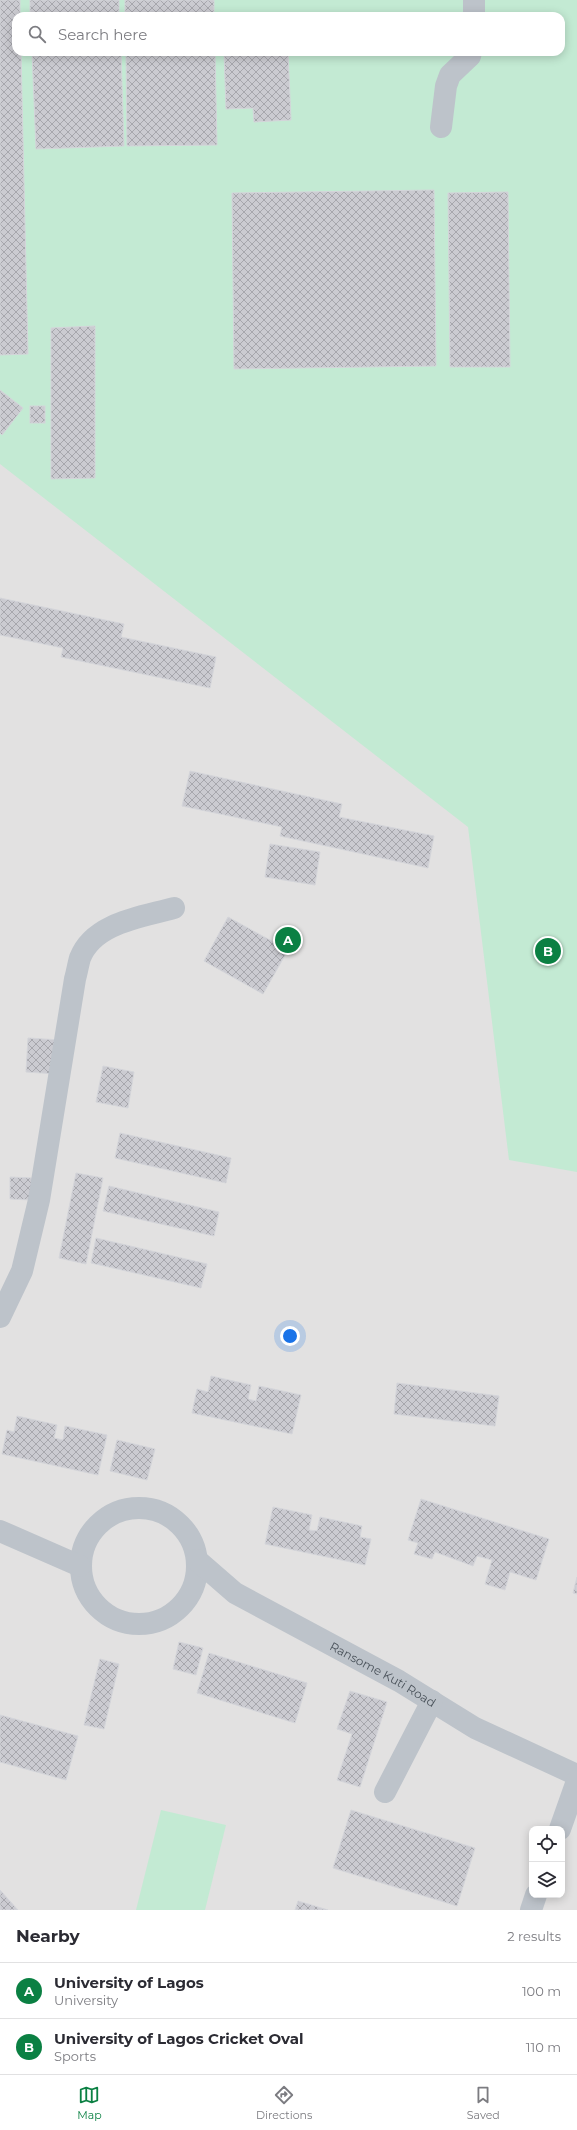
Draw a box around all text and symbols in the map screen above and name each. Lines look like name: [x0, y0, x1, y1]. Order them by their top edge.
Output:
search box: [12, 12, 565, 56]
icon: search: [26, 23, 48, 45]
text: Search here: [58, 25, 147, 44]
pin: A: [275, 925, 301, 955]
pin: B: [535, 936, 561, 966]
your location: [280, 1326, 300, 1346]
street label: Ransome Kuti Road: [327, 1638, 439, 1710]
map controls: [529, 1826, 565, 1898]
button: locate: [529, 1826, 565, 1862]
button: layers: [529, 1862, 565, 1898]
text: Nearby: [16, 1926, 80, 1946]
text: 2 results: [507, 1928, 561, 1944]
text: University of Lagos: [54, 1973, 204, 1992]
text: A: [24, 1983, 34, 1999]
text: 100 m: [522, 1983, 561, 1999]
text: University: [54, 1992, 118, 2008]
text: University of Lagos Cricket Oval: [54, 2029, 303, 2048]
text: B: [24, 2039, 34, 2055]
text: 110 m: [526, 2039, 561, 2055]
text: Sports: [54, 2048, 96, 2064]
tab: Map: [77, 2084, 102, 2122]
tab: Directions: [256, 2084, 312, 2122]
tab: Saved: [467, 2084, 500, 2122]

